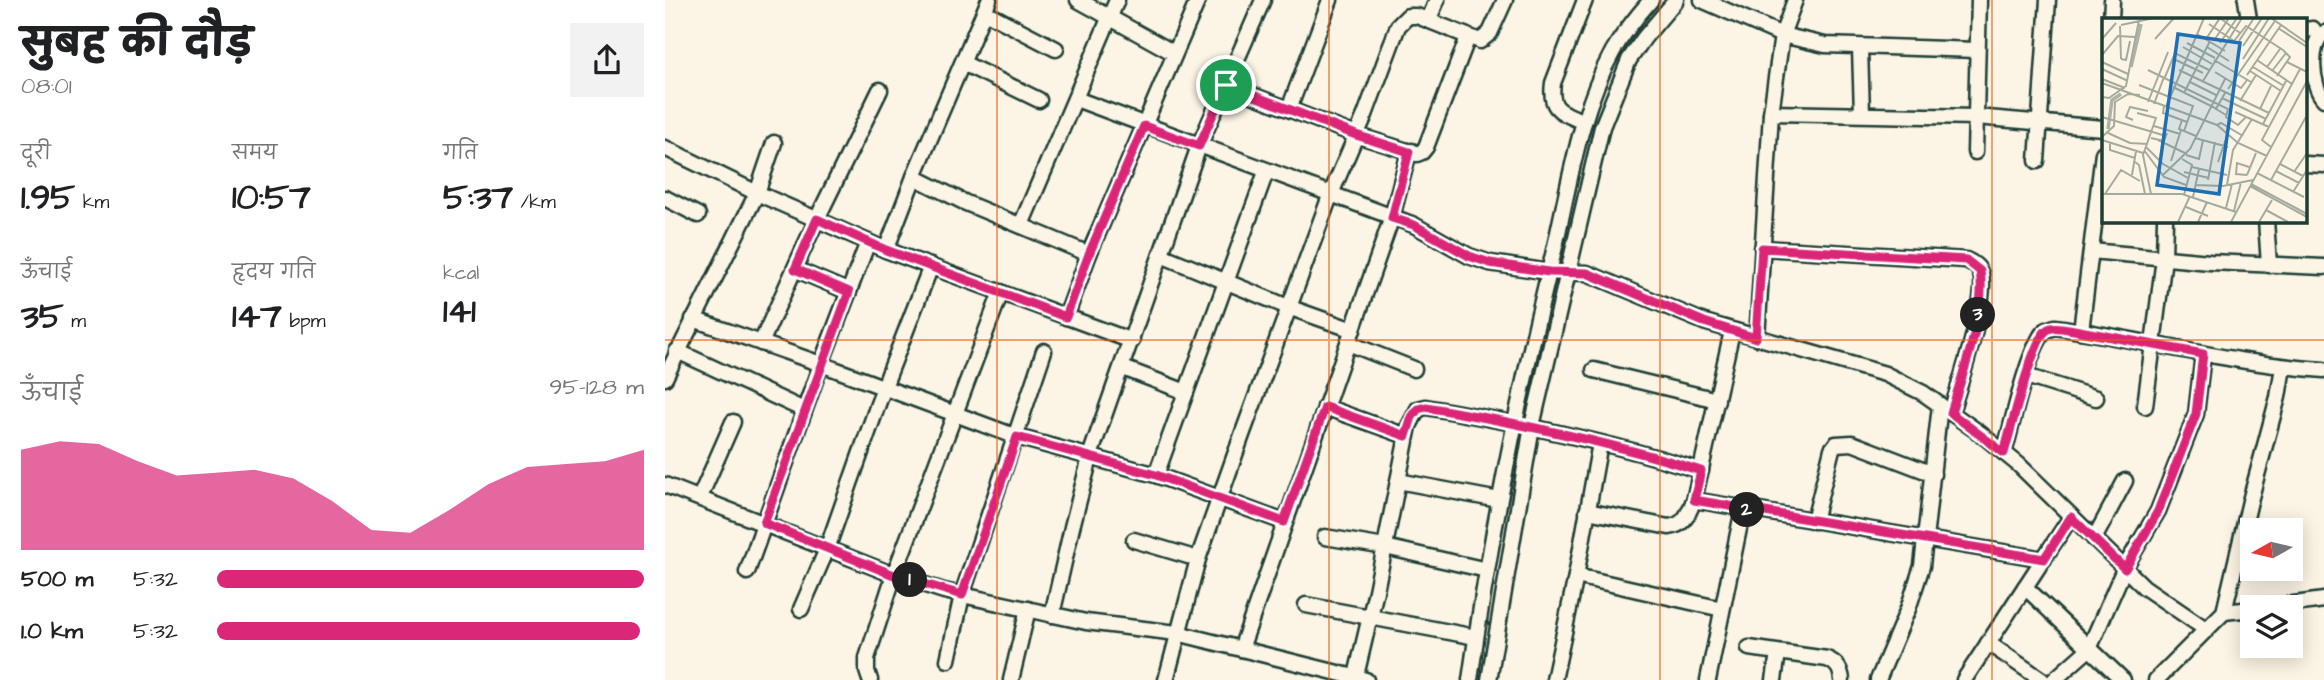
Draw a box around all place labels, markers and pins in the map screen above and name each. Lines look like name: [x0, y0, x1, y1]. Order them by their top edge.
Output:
pin: [1196, 55, 1256, 115]
pin: 3: [1961, 298, 1995, 332]
pin: 2: [1729, 492, 1765, 528]
pin: 1: [893, 562, 927, 598]

